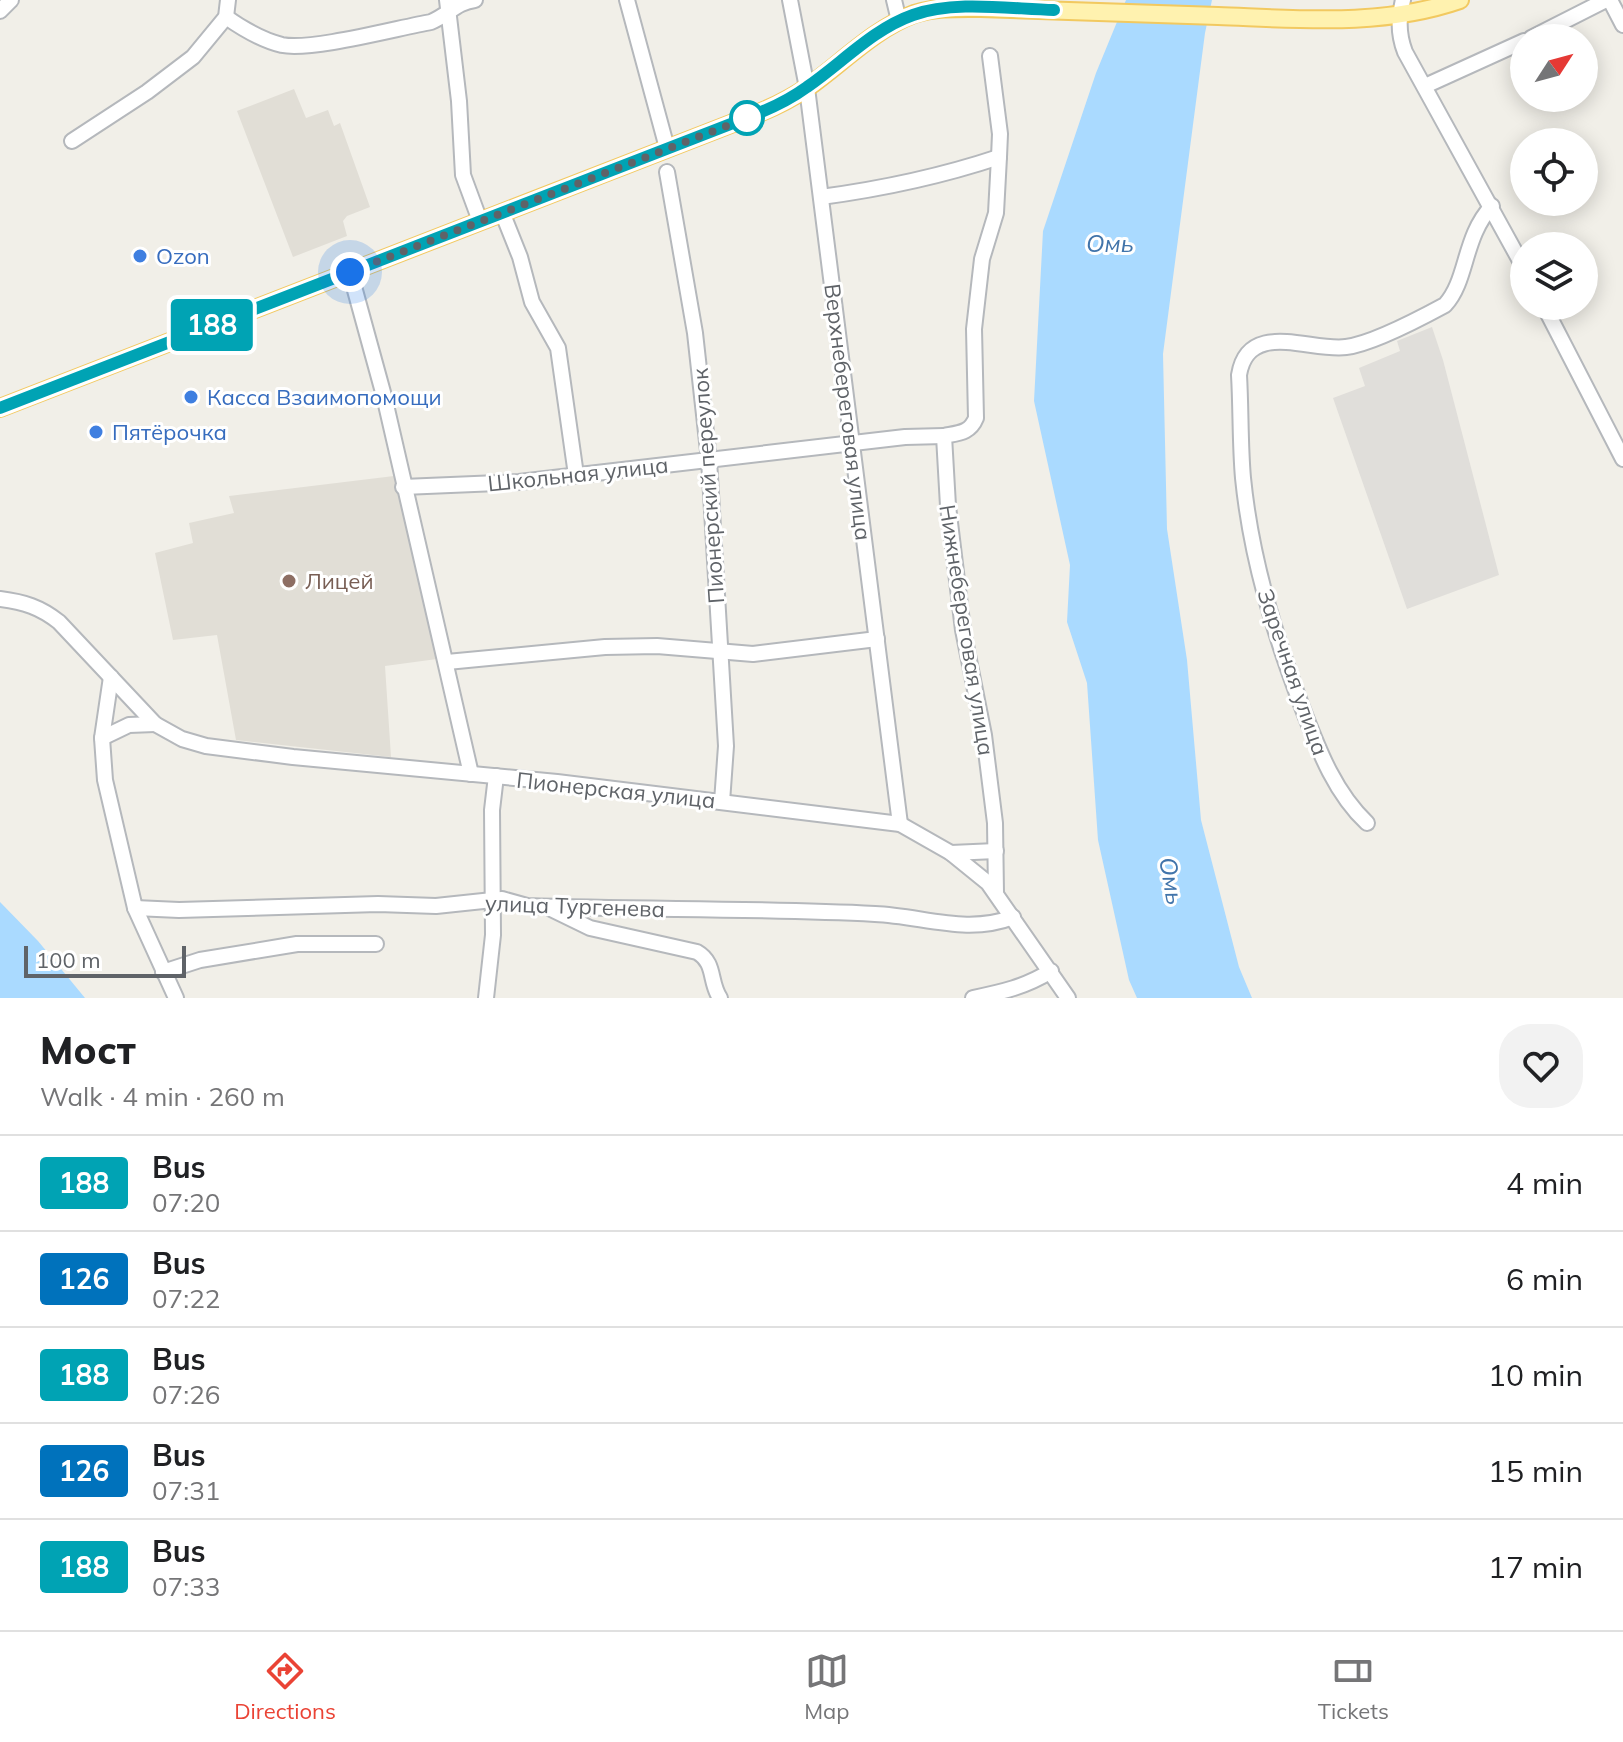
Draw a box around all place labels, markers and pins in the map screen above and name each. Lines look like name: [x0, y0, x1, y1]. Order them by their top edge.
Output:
unlabelled marker: [730, 101, 764, 135]
place label: Ozon: [156, 242, 210, 270]
marker: Ozon: [131, 247, 149, 265]
place label: Касса Взаимопомощи: [207, 383, 442, 411]
marker: Касса Взаимопомощи: [182, 388, 200, 406]
place label: Пятёрочка: [112, 418, 227, 446]
marker: Пятёрочка: [87, 423, 105, 441]
place label: Лицей: [305, 567, 374, 595]
marker: Лицей: [280, 572, 298, 590]

